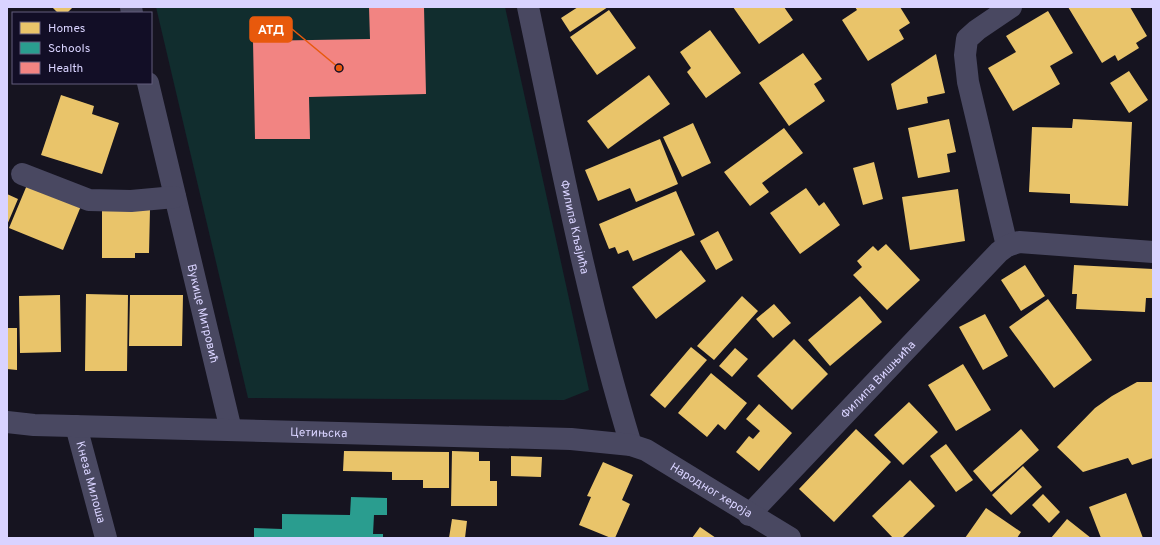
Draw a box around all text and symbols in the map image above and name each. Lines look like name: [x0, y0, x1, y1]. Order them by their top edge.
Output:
legend: [12, 12, 152, 84]
callout: АТД: [250, 17, 292, 42]
text: Homes: [48, 21, 85, 37]
text: АТД: [258, 23, 284, 39]
text: Schools: [48, 41, 90, 57]
text: Health: [48, 61, 83, 77]
street label: Филипа Кљајића: [556, 179, 592, 276]
street label: Вукице Митровић: [183, 263, 222, 365]
street label: Филипа Вишњића: [837, 337, 920, 423]
street label: Цетињска: [290, 425, 348, 442]
street label: Кнеза Милоша: [71, 440, 109, 525]
street label: Народног хероја: [667, 460, 755, 522]

